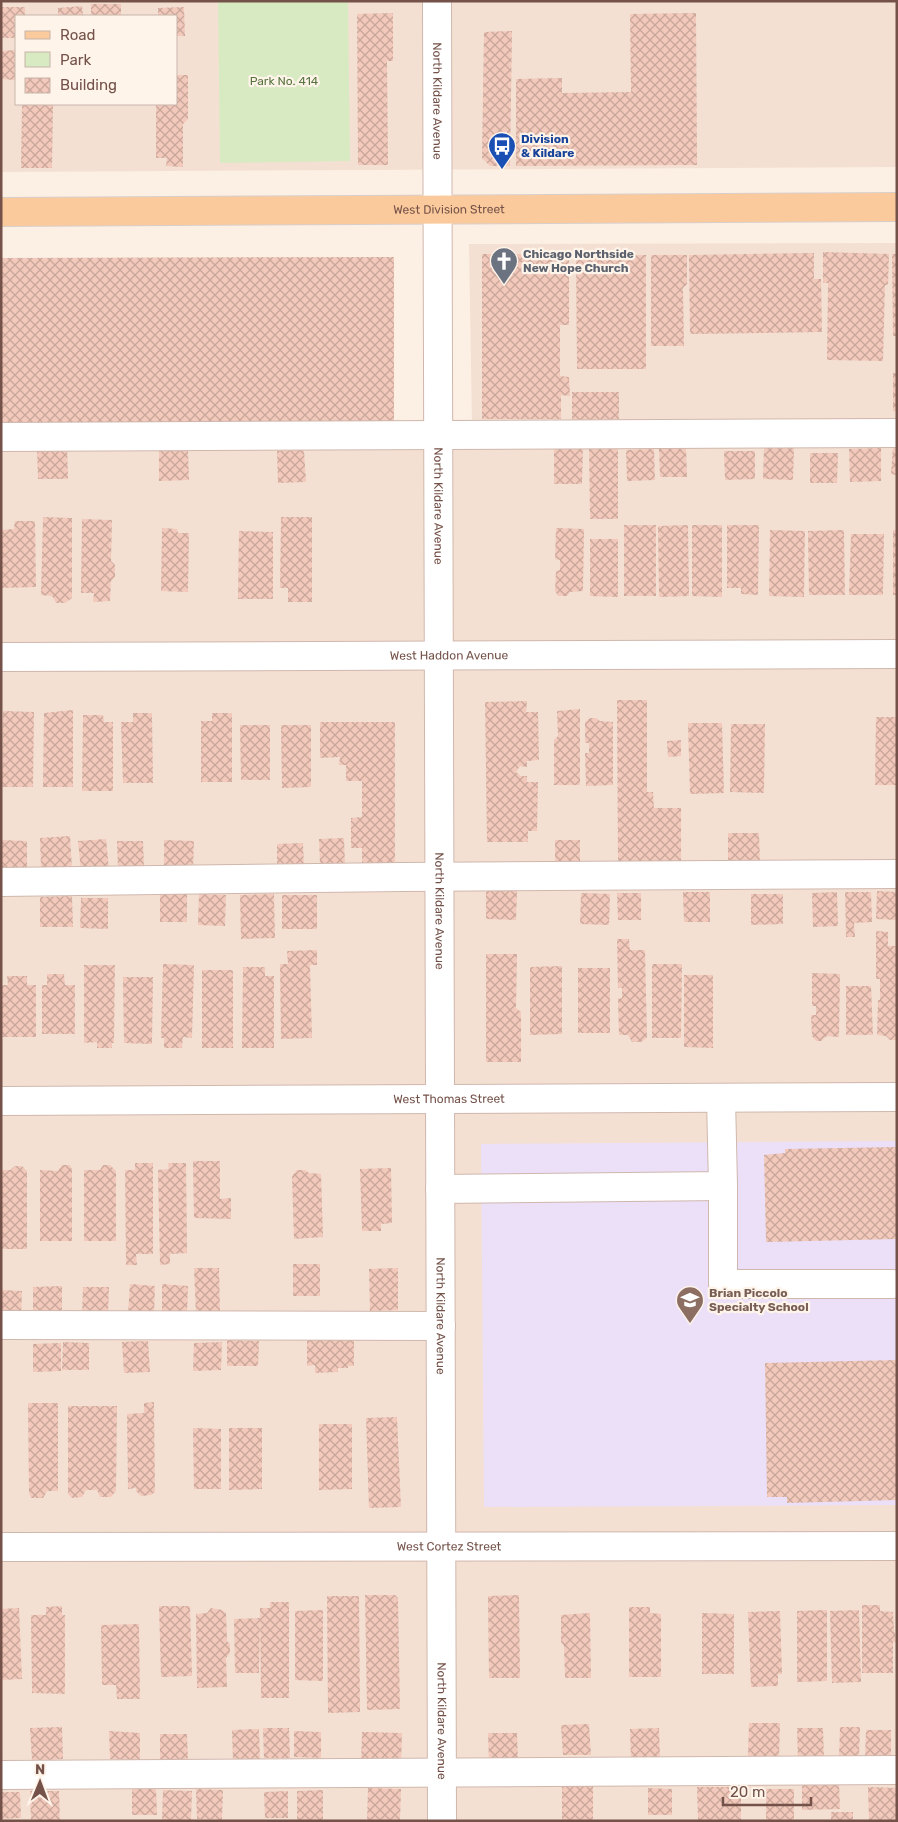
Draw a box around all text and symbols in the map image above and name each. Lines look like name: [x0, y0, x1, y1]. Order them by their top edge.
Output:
legend: [15, 15, 178, 105]
text: Road: [60, 26, 96, 44]
street label: North Kildare Avenue: [430, 42, 444, 160]
text: Park: [60, 51, 91, 69]
park label: Park No. 414: [250, 74, 319, 88]
text: Building: [60, 76, 117, 94]
bus stop icon: Division & Kildare: [487, 131, 517, 170]
place label: Division & Kildare: [521, 132, 574, 160]
street label: West Division Street: [393, 202, 505, 217]
church icon: Chicago Northside New Hope Church: [489, 246, 519, 285]
place label: Chicago Northside New Hope Church: [523, 247, 634, 275]
street label: North Kildare Avenue: [431, 447, 446, 565]
street label: West Haddon Avenue: [390, 648, 508, 663]
street label: North Kildare Avenue: [432, 852, 447, 970]
street label: West Thomas Street: [393, 1092, 505, 1106]
street label: North Kildare Avenue: [433, 1257, 448, 1375]
school or university icon: Brian Piccolo Specialty School: [675, 1285, 705, 1324]
place label: Brian Piccolo Specialty School: [709, 1286, 809, 1314]
street label: West Cortez Street: [397, 1539, 502, 1554]
street label: North Kildare Avenue: [435, 1662, 449, 1780]
north arrow: [15, 1757, 65, 1807]
text: N: [35, 1761, 45, 1778]
scale bar: [723, 1774, 810, 1806]
text: 20 m: [730, 1783, 765, 1801]

